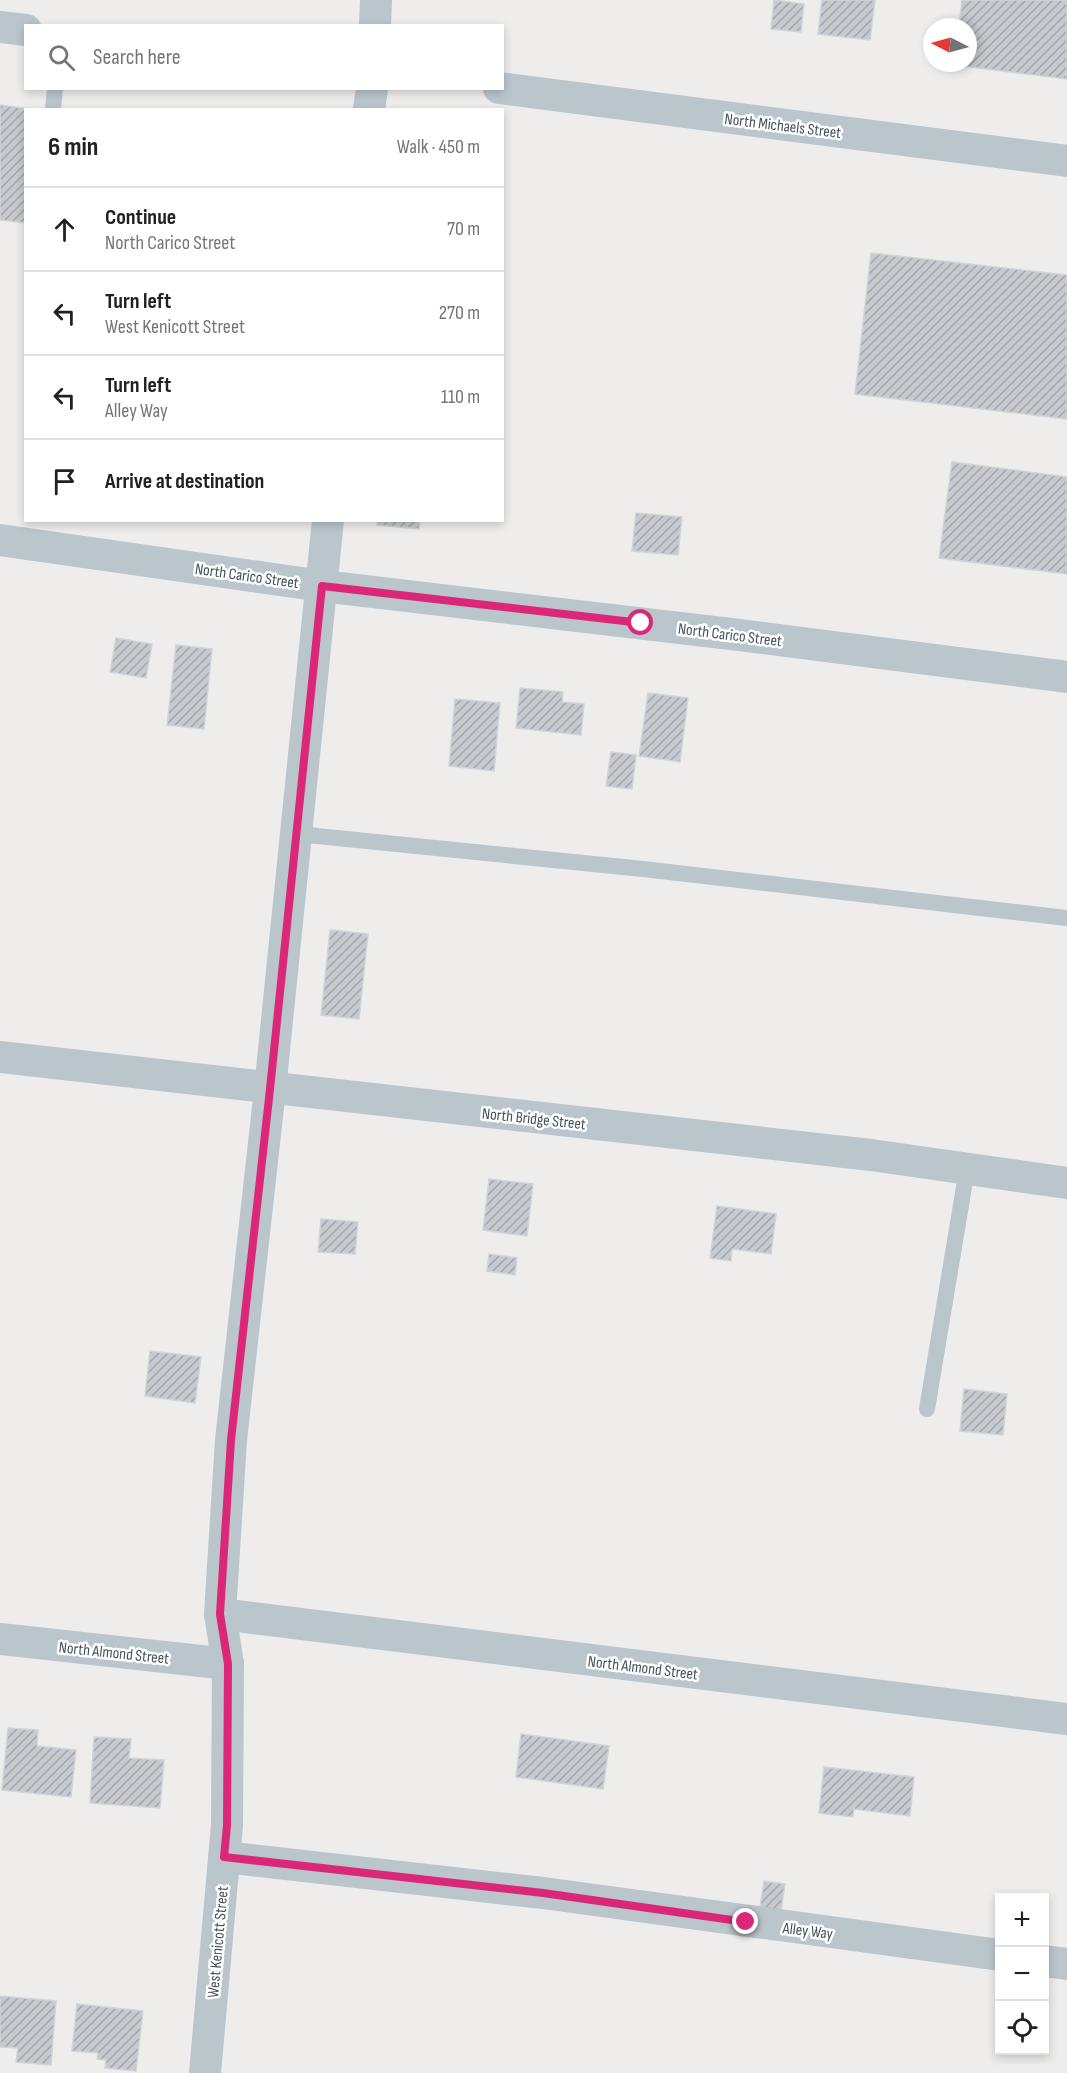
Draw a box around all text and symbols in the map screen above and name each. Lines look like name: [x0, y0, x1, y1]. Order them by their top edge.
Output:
north arrow: [923, 18, 977, 72]
search box: [24, 24, 504, 90]
icon: search: [45, 41, 78, 74]
text: Search here: [93, 44, 180, 71]
street label: North Michaels Street: [723, 110, 842, 143]
text: 6 min: [48, 132, 98, 163]
text: Walk · 450 m: [397, 135, 480, 159]
text: Continue: [105, 204, 176, 231]
icon: ahead: [48, 213, 81, 246]
text: 70 m: [447, 217, 480, 241]
text: North Carico Street: [105, 231, 235, 255]
text: Turn left: [105, 288, 171, 315]
icon: left: [48, 297, 81, 330]
text: 270 m: [439, 301, 480, 325]
text: West Kenicott Street: [105, 315, 245, 339]
text: Turn left: [105, 372, 171, 399]
icon: left: [48, 381, 81, 414]
text: 110 m: [441, 385, 480, 409]
text: Alley Way: [105, 399, 168, 423]
icon: arrive: [48, 465, 81, 498]
text: Arrive at destination: [105, 468, 264, 495]
street label: North Carico Street: [194, 560, 300, 593]
route start: [627, 609, 653, 635]
street label: North Carico Street: [677, 620, 783, 651]
street label: North Bridge Street: [481, 1105, 587, 1134]
street label: North Almond Street: [58, 1638, 170, 1669]
street label: North Almond Street: [587, 1652, 699, 1685]
street label: West Kenicott Street: [204, 1885, 233, 1999]
map controls: [995, 1893, 1049, 2055]
button: +: [995, 1893, 1049, 1947]
route end: [732, 1908, 758, 1934]
street label: Alley Way: [781, 1919, 834, 1944]
button: −: [995, 1947, 1049, 2001]
button: locate: [995, 2001, 1049, 2055]

